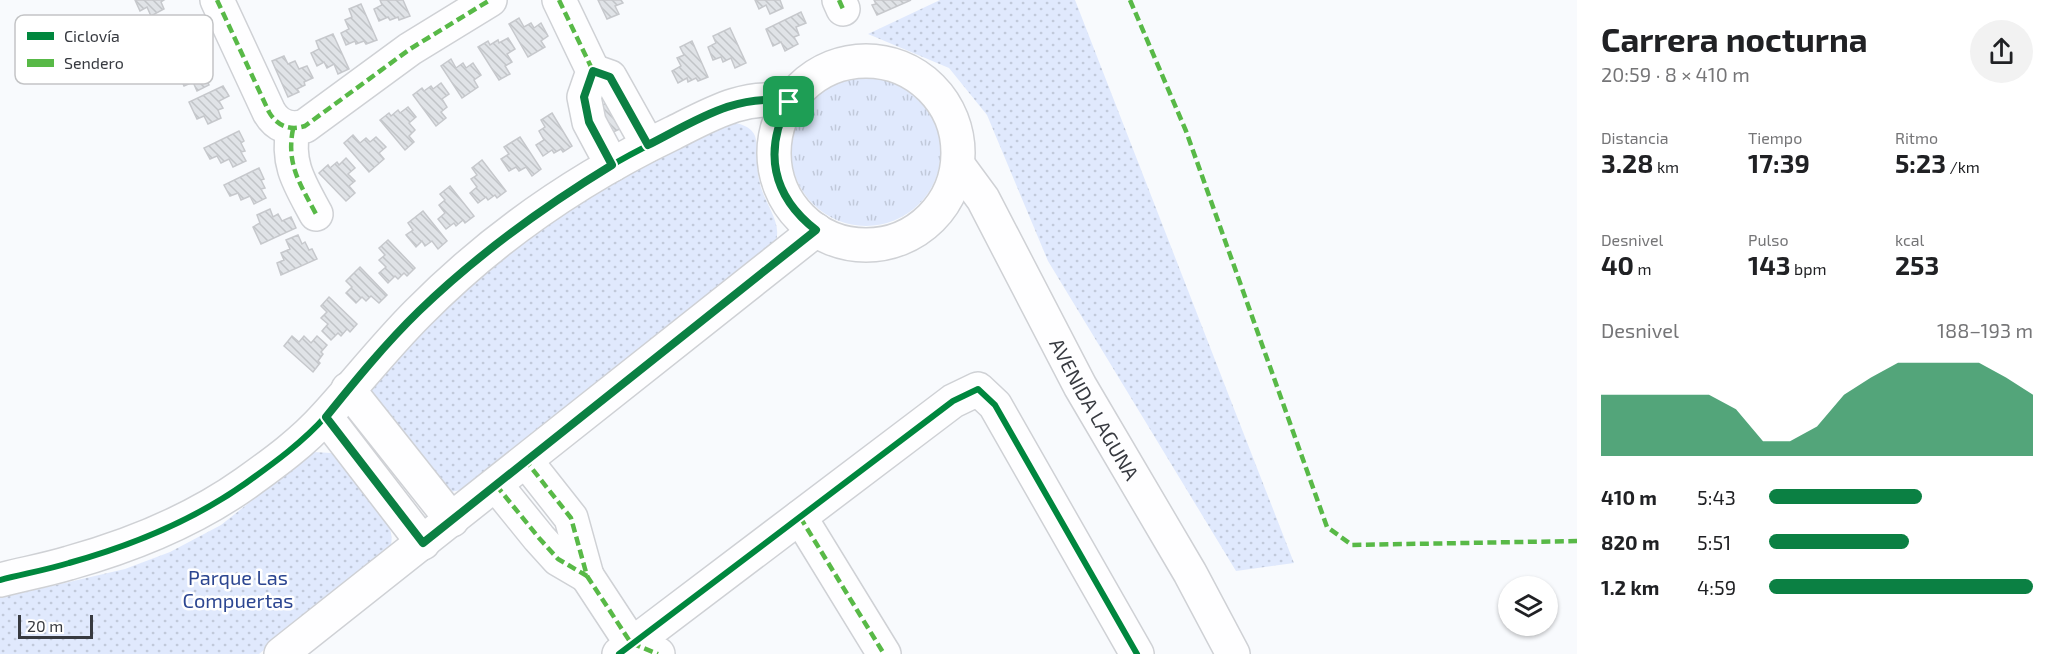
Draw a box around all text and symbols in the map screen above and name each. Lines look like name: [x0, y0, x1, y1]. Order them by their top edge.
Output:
legend: [15, 15, 213, 84]
text: Carrera nocturna: [1601, 19, 1868, 59]
button: share: [1970, 20, 2033, 83]
text: Ciclovía: [64, 26, 120, 45]
text: Sendero: [64, 53, 124, 72]
text: 20:59 · 8 × 410 m: [1601, 62, 1750, 86]
pin: [763, 76, 814, 127]
icon: arrive: [772, 85, 805, 118]
text: Distancia: [1601, 128, 1668, 147]
text: Tiempo: [1748, 128, 1802, 147]
text: Ritmo: [1895, 128, 1938, 147]
text: 3.28: [1601, 147, 1653, 178]
text: 17:39: [1748, 147, 1810, 178]
text: 5:23: [1895, 147, 1946, 178]
text: km: [1653, 157, 1679, 176]
text: /km: [1946, 157, 1980, 176]
text: Desnivel: [1601, 230, 1663, 249]
text: Pulso: [1748, 230, 1789, 249]
text: kcal: [1895, 230, 1924, 249]
text: 40: [1601, 249, 1634, 280]
text: 143: [1748, 249, 1791, 280]
text: 253: [1895, 249, 1939, 280]
text: m: [1634, 259, 1652, 278]
text: bpm: [1791, 259, 1827, 278]
text: Desnivel: [1601, 318, 1679, 342]
text: 188–193 m: [1937, 318, 2033, 342]
street label: AVENIDA LAGUNA: [1045, 334, 1145, 485]
text: 410 m: [1601, 485, 1657, 509]
text: 5:43: [1697, 485, 1736, 509]
text: 820 m: [1601, 530, 1660, 554]
text: 5:51: [1697, 530, 1731, 554]
park label: Parque Las Compuertas: [183, 565, 293, 612]
text: 1.2 km: [1601, 575, 1659, 599]
text: 4:59: [1697, 575, 1736, 599]
map controls: [1498, 576, 1558, 636]
button: layers: [1498, 576, 1558, 636]
scale bar: [18, 612, 93, 640]
text: 20 m: [27, 616, 63, 635]

